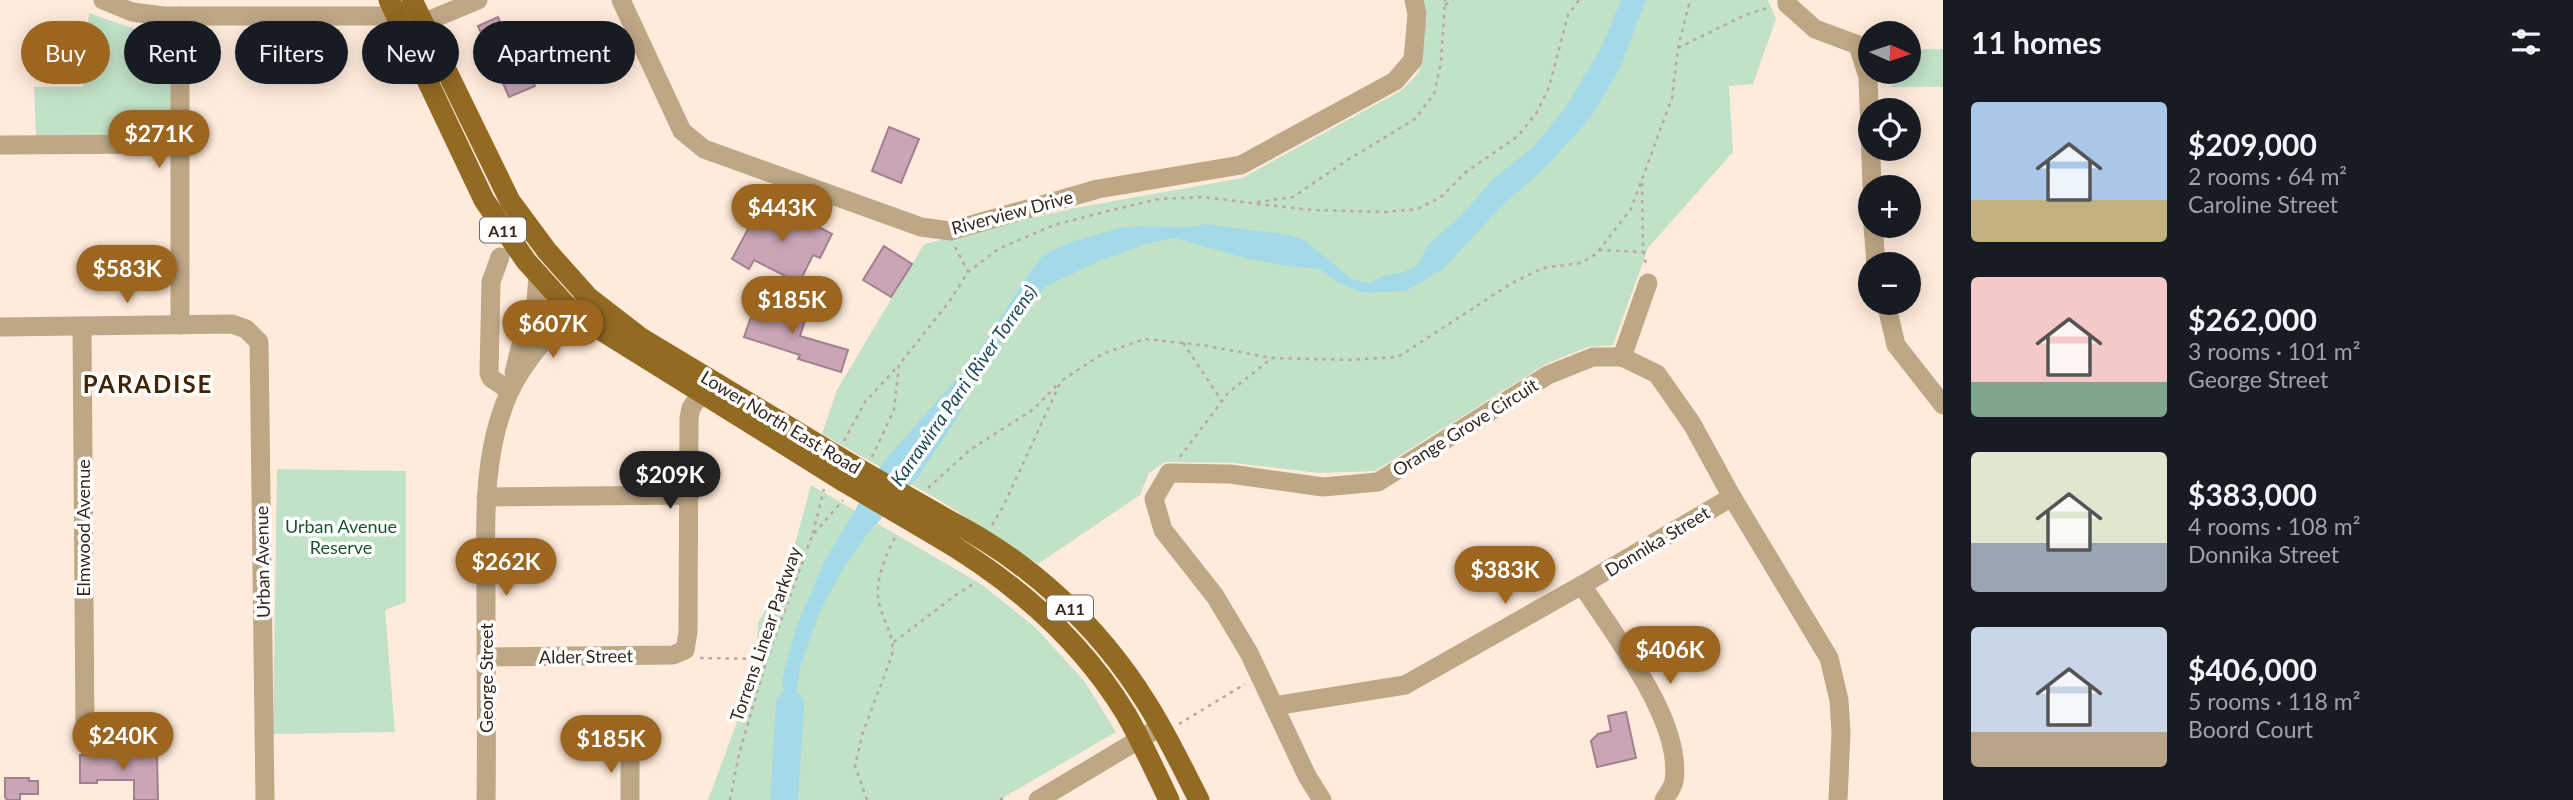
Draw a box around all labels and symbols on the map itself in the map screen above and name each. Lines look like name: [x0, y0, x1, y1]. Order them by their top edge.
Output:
north arrow: [1858, 21, 1922, 84]
pin: $271K: [110, 110, 208, 170]
pin: $443K: [733, 184, 831, 244]
street label: Riverview Drive: [949, 185, 1075, 239]
road number: A11: [480, 218, 526, 242]
pin: $583K: [78, 246, 176, 305]
pin: $185K: [743, 276, 841, 336]
water label: Karrawirra Parri (River Torrens): [885, 280, 1041, 490]
pin: $607K: [504, 300, 602, 360]
street label: Lower North East Road: [697, 366, 865, 478]
district label: PARADISE: [83, 369, 213, 398]
street label: Orange Grove Circuit: [1388, 373, 1542, 481]
pin: $209K: [621, 452, 719, 511]
street label: Elmwood Avenue: [72, 459, 94, 597]
street label: Donnika Street: [1601, 501, 1714, 581]
street label: Urban Avenue: [250, 506, 274, 618]
park label: Urban Avenue Reserve: [285, 515, 397, 558]
pin: $262K: [457, 538, 555, 598]
street label: Torrens Linear Parkway: [725, 543, 805, 724]
pin: $383K: [1456, 546, 1554, 606]
road number: A11: [1047, 596, 1093, 621]
street label: George Street: [475, 623, 497, 733]
pin: $406K: [1621, 626, 1719, 686]
street label: Alder Street: [539, 644, 634, 668]
pin: $240K: [74, 712, 172, 772]
pin: $185K: [562, 716, 660, 775]

